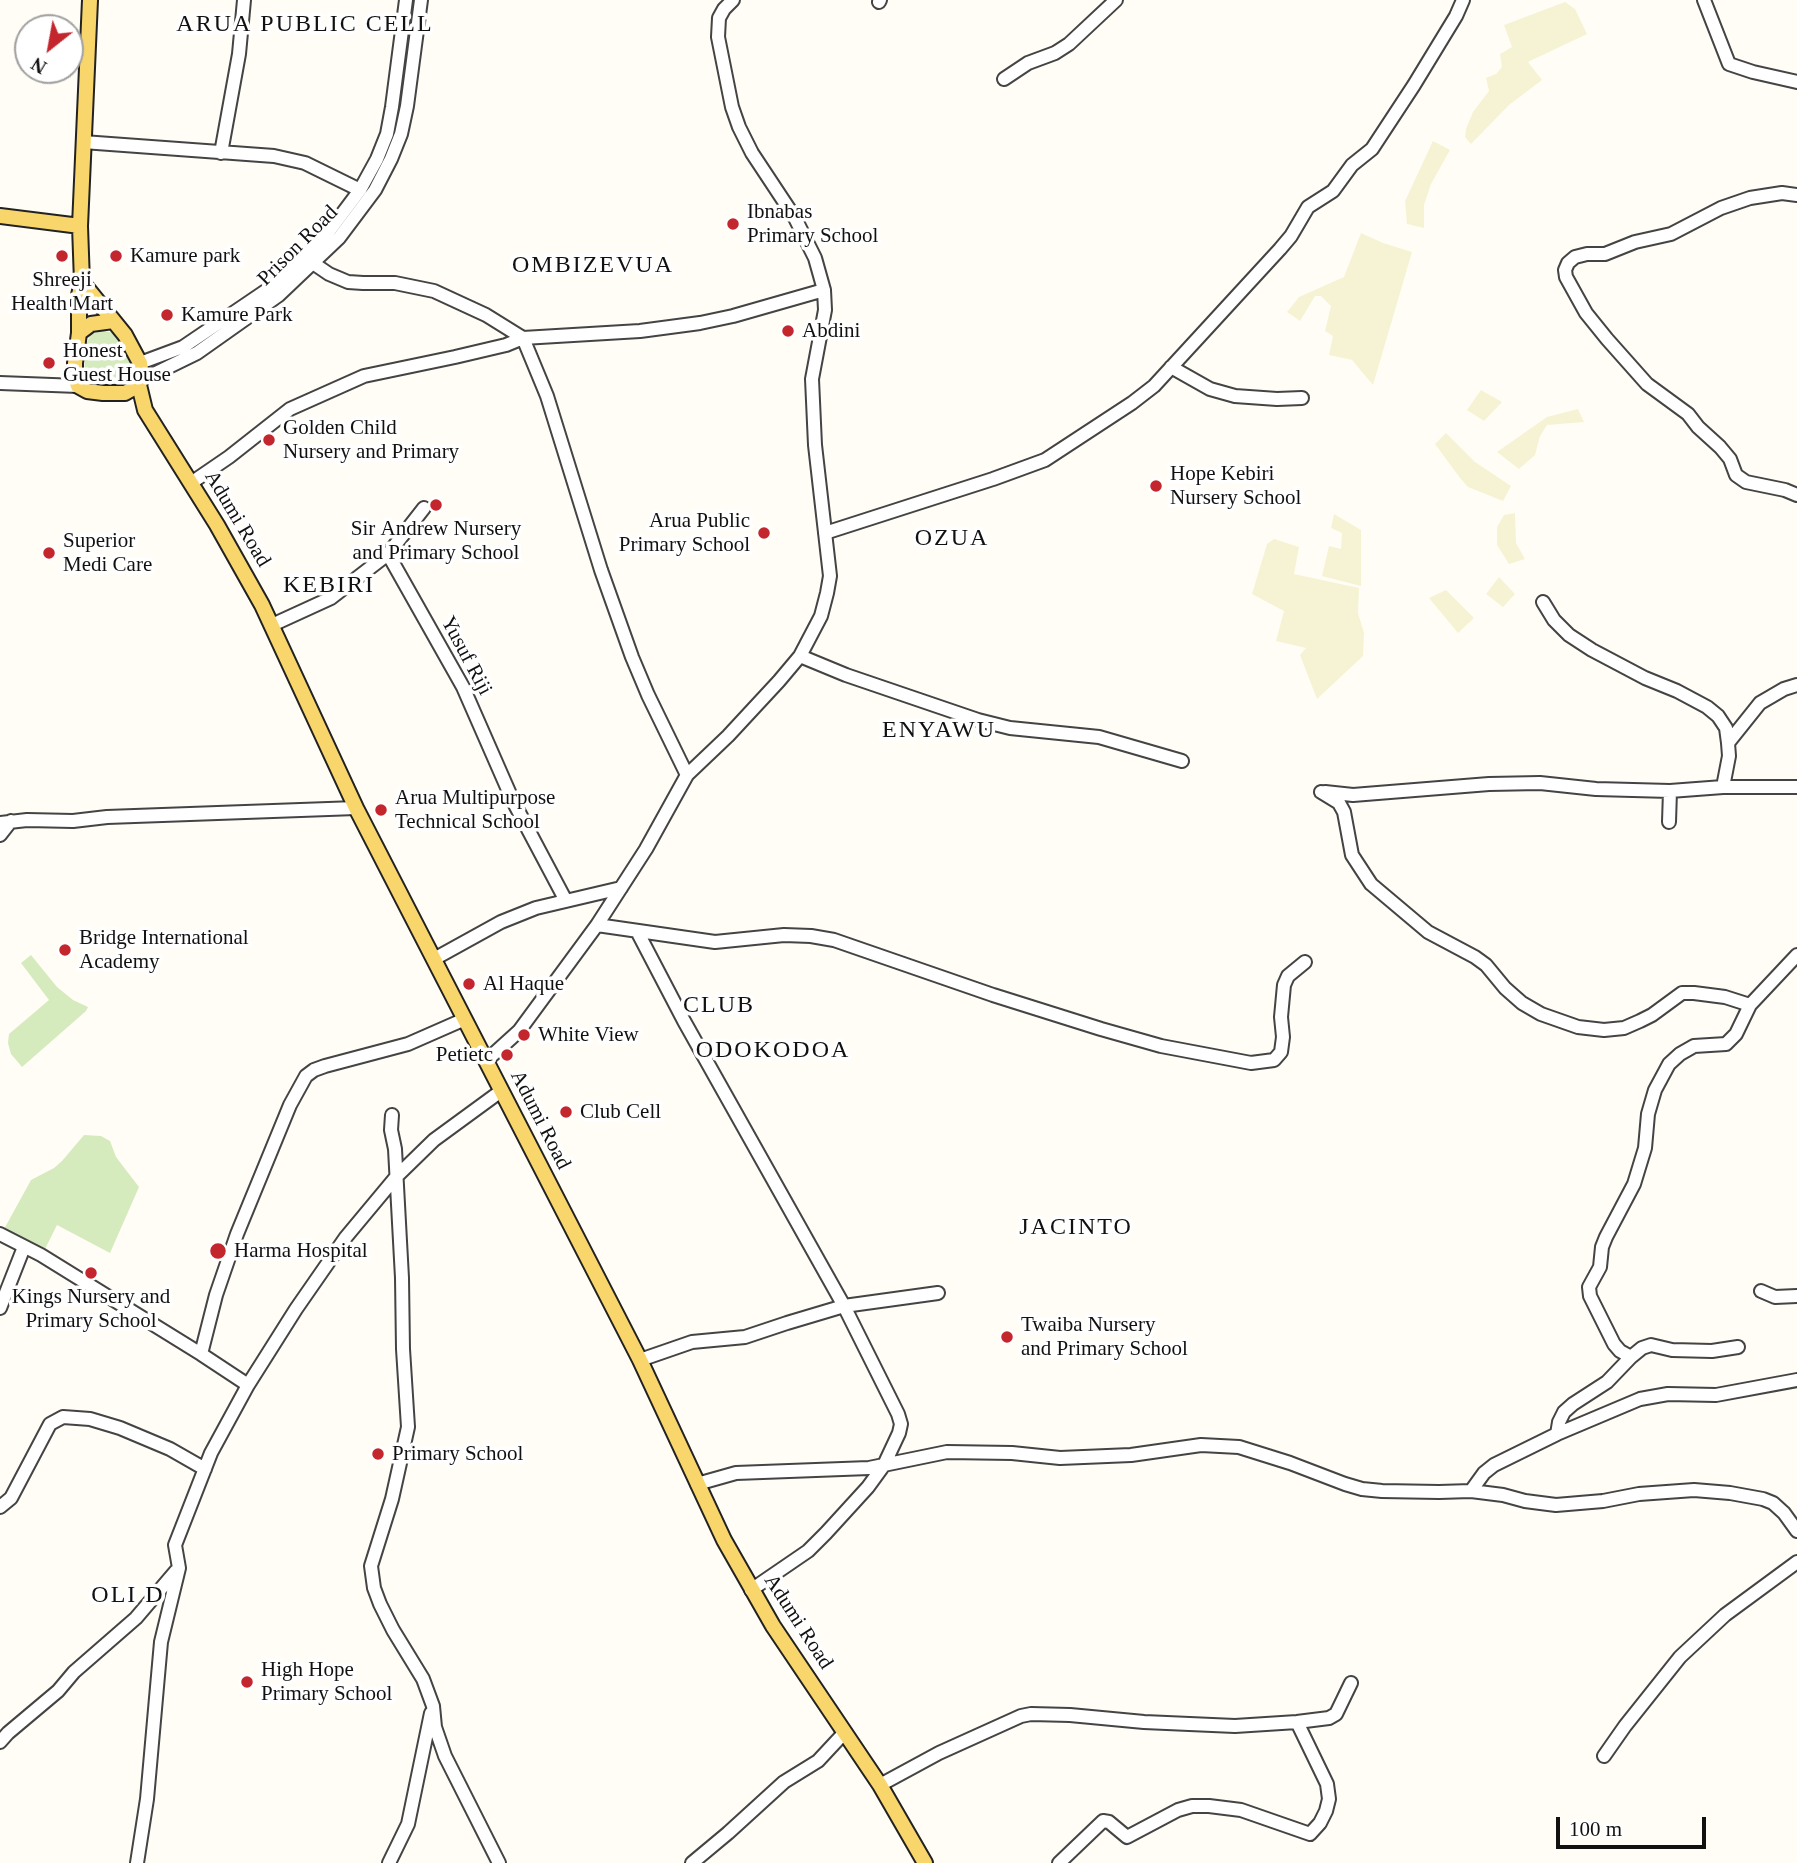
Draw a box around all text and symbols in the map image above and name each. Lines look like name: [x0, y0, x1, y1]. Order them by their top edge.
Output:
district label: ARUA PUBLIC CELL: [178, 11, 432, 39]
north arrow: [14, 14, 84, 84]
text: N: [28, 53, 50, 78]
place label: Ibnabas Primary School: [747, 199, 878, 249]
street label: Prison Road: [253, 201, 343, 291]
marker: Ibnabas Primary School: [725, 216, 741, 232]
place label: Kamure park: [130, 243, 240, 269]
marker: Shreeji Health Mart: [54, 248, 70, 264]
marker: Kamure park: [108, 248, 124, 264]
district label: OMBIZEVUA: [513, 252, 673, 280]
place label: Shreeji Health Mart: [11, 267, 113, 317]
place label: Kamure Park: [181, 302, 292, 328]
marker: Kamure Park: [159, 307, 175, 323]
place label: Abdini: [802, 318, 860, 344]
marker: Abdini: [780, 323, 796, 339]
place label: Honest Guest House: [63, 338, 171, 388]
marker: Honest Guest House: [41, 355, 57, 371]
place label: Golden Child Nursery and Primary: [283, 415, 459, 465]
marker: Golden Child Nursery and Primary: [261, 432, 277, 448]
place label: Hope Kebiri Nursery School: [1170, 461, 1301, 511]
street label: Adumi Road: [198, 466, 276, 572]
marker: Hope Kebiri Nursery School: [1148, 478, 1164, 494]
marker: Sir Andrew Nursery and Primary School: [428, 497, 444, 513]
place label: Arua Public Primary School: [619, 508, 750, 558]
place label: Sir Andrew Nursery and Primary School: [351, 516, 521, 566]
marker: Arua Public Primary School: [756, 525, 772, 541]
district label: OZUA: [915, 525, 989, 553]
place label: Superior Medi Care: [63, 528, 152, 578]
marker: Superior Medi Care: [41, 545, 57, 561]
district label: KEBIRI: [284, 572, 374, 600]
street label: Yusuf Riji: [435, 612, 497, 700]
district label: ENYAWU: [883, 717, 995, 745]
place label: Arua Multipurpose Technical School: [395, 785, 555, 835]
marker: Arua Multipurpose Technical School: [373, 802, 389, 818]
place label: Bridge International Academy: [79, 925, 249, 975]
marker: Bridge International Academy: [57, 942, 73, 958]
place label: Al Haque: [483, 971, 564, 997]
marker: Al Haque: [461, 976, 477, 992]
district label: CLUB: [683, 992, 755, 1020]
place label: White View: [538, 1022, 639, 1048]
marker: White View: [516, 1027, 532, 1043]
district label: ODOKODOA: [697, 1037, 849, 1065]
place label: Petietc: [436, 1042, 493, 1068]
marker: Petietc: [499, 1047, 515, 1063]
street label: Adumi Road: [504, 1066, 576, 1174]
place label: Club Cell: [580, 1099, 661, 1125]
marker: Club Cell: [558, 1104, 574, 1120]
district label: JACINTO: [1020, 1214, 1132, 1242]
place label: Harma Hospital: [234, 1238, 368, 1264]
marker: Harma Hospital: [208, 1241, 228, 1261]
marker: Kings Nursery and Primary School: [83, 1265, 99, 1281]
place label: Kings Nursery and Primary School: [12, 1284, 170, 1334]
place label: Twaiba Nursery and Primary School: [1021, 1312, 1188, 1362]
marker: Twaiba Nursery and Primary School: [999, 1329, 1015, 1345]
place label: Primary School: [392, 1441, 523, 1467]
marker: Primary School: [370, 1446, 386, 1462]
street label: Adumi Road: [758, 1570, 838, 1674]
district label: OLI D: [92, 1582, 164, 1610]
place label: High Hope Primary School: [261, 1657, 392, 1707]
marker: High Hope Primary School: [239, 1674, 255, 1690]
scale bar: [1559, 1804, 1710, 1848]
text: 100 m: [1569, 1817, 1622, 1841]

